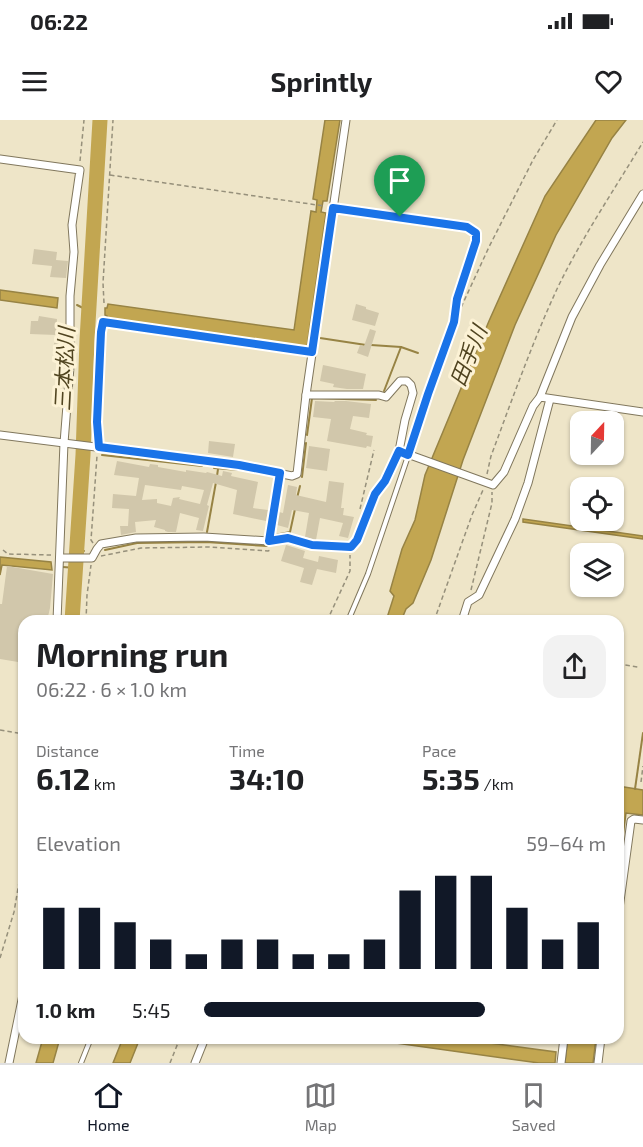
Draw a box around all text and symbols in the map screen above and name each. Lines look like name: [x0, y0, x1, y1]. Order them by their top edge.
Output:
text: 06:22: [30, 8, 88, 34]
icon: menu: [18, 65, 51, 98]
text: Sprintly: [271, 65, 372, 97]
icon: heart: [592, 65, 625, 98]
pin: [374, 155, 425, 217]
icon: arrive: [383, 164, 416, 197]
water label: 田手川: [444, 320, 492, 389]
water label: 三本松川: [49, 324, 78, 412]
north arrow: [570, 411, 624, 465]
map controls: [570, 411, 624, 597]
button: locate: [570, 477, 624, 531]
button: layers: [570, 543, 624, 597]
text: Morning run: [36, 634, 228, 674]
button: share: [543, 635, 606, 698]
text: 06:22 · 6 × 1.0 km: [36, 677, 187, 701]
text: Distance: [36, 741, 99, 760]
text: Time: [229, 741, 265, 760]
text: Pace: [422, 741, 456, 760]
text: 6.12: [36, 760, 90, 796]
text: 34:10: [229, 760, 305, 796]
text: 5:35: [422, 760, 480, 796]
text: km: [90, 774, 116, 793]
text: /km: [480, 774, 514, 793]
text: Elevation: [36, 831, 121, 855]
text: 59–64 m: [526, 831, 606, 855]
text: 1.0 km: [36, 998, 95, 1022]
text: 5:45: [132, 998, 170, 1022]
tab: Home: [87, 1079, 130, 1134]
tab: Map: [304, 1079, 337, 1134]
tab: Saved: [512, 1079, 556, 1134]

